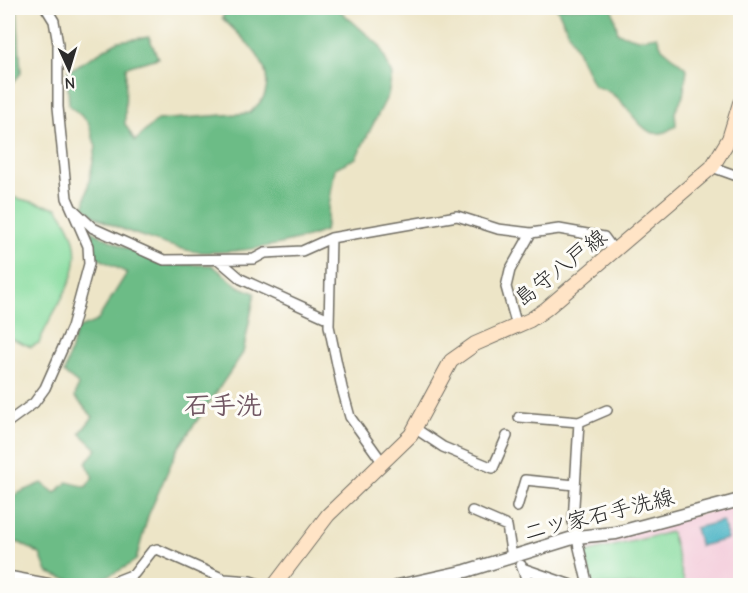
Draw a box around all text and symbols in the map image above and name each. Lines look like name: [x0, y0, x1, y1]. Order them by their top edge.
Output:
north arrow: [39, 39, 99, 99]
text: N: [64, 74, 76, 92]
street label: 島守八戸線: [509, 224, 612, 312]
district label: 石手洗: [184, 391, 262, 421]
street label: 二ツ家石手洗線: [521, 484, 677, 546]

